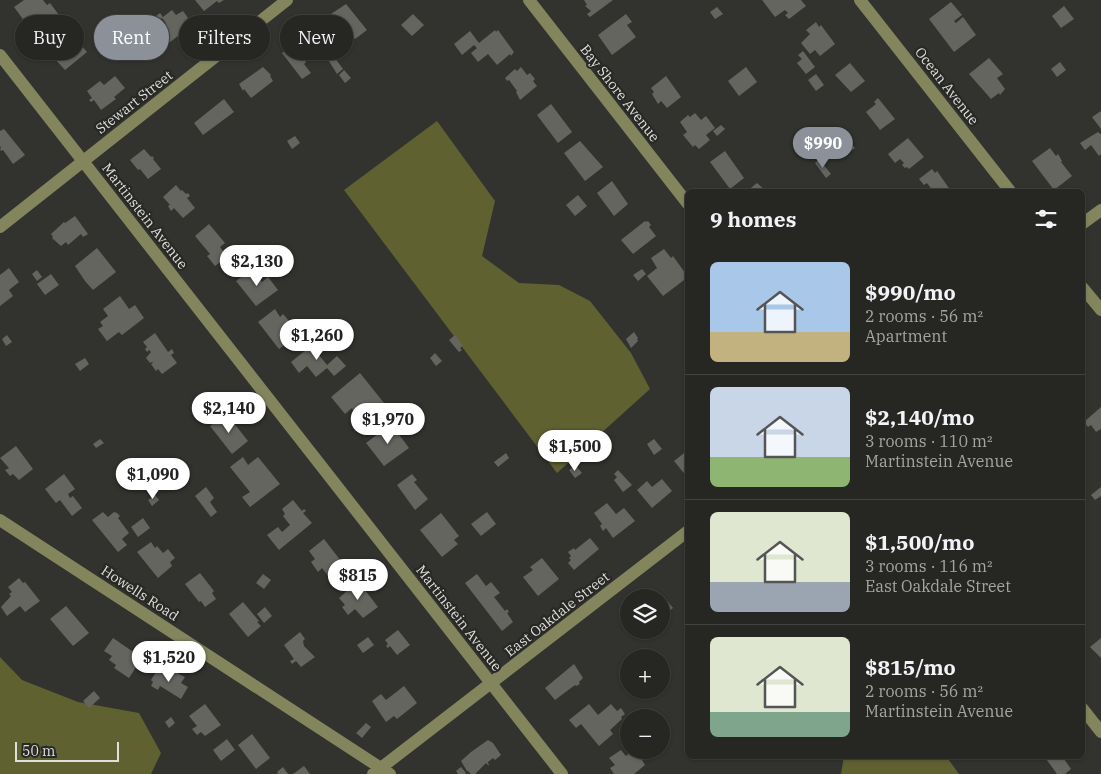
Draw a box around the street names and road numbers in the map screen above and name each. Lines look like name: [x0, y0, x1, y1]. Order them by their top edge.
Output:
street label: Bay Shore Avenue: [576, 41, 664, 145]
street label: Ocean Avenue: [911, 43, 983, 129]
street label: Stewart Street: [92, 66, 176, 138]
street label: Martinstein Avenue: [98, 159, 192, 273]
street label: Howells Road: [98, 561, 183, 625]
street label: Martinstein Avenue: [412, 561, 506, 675]
street label: East Oakdale Street: [501, 568, 613, 660]

